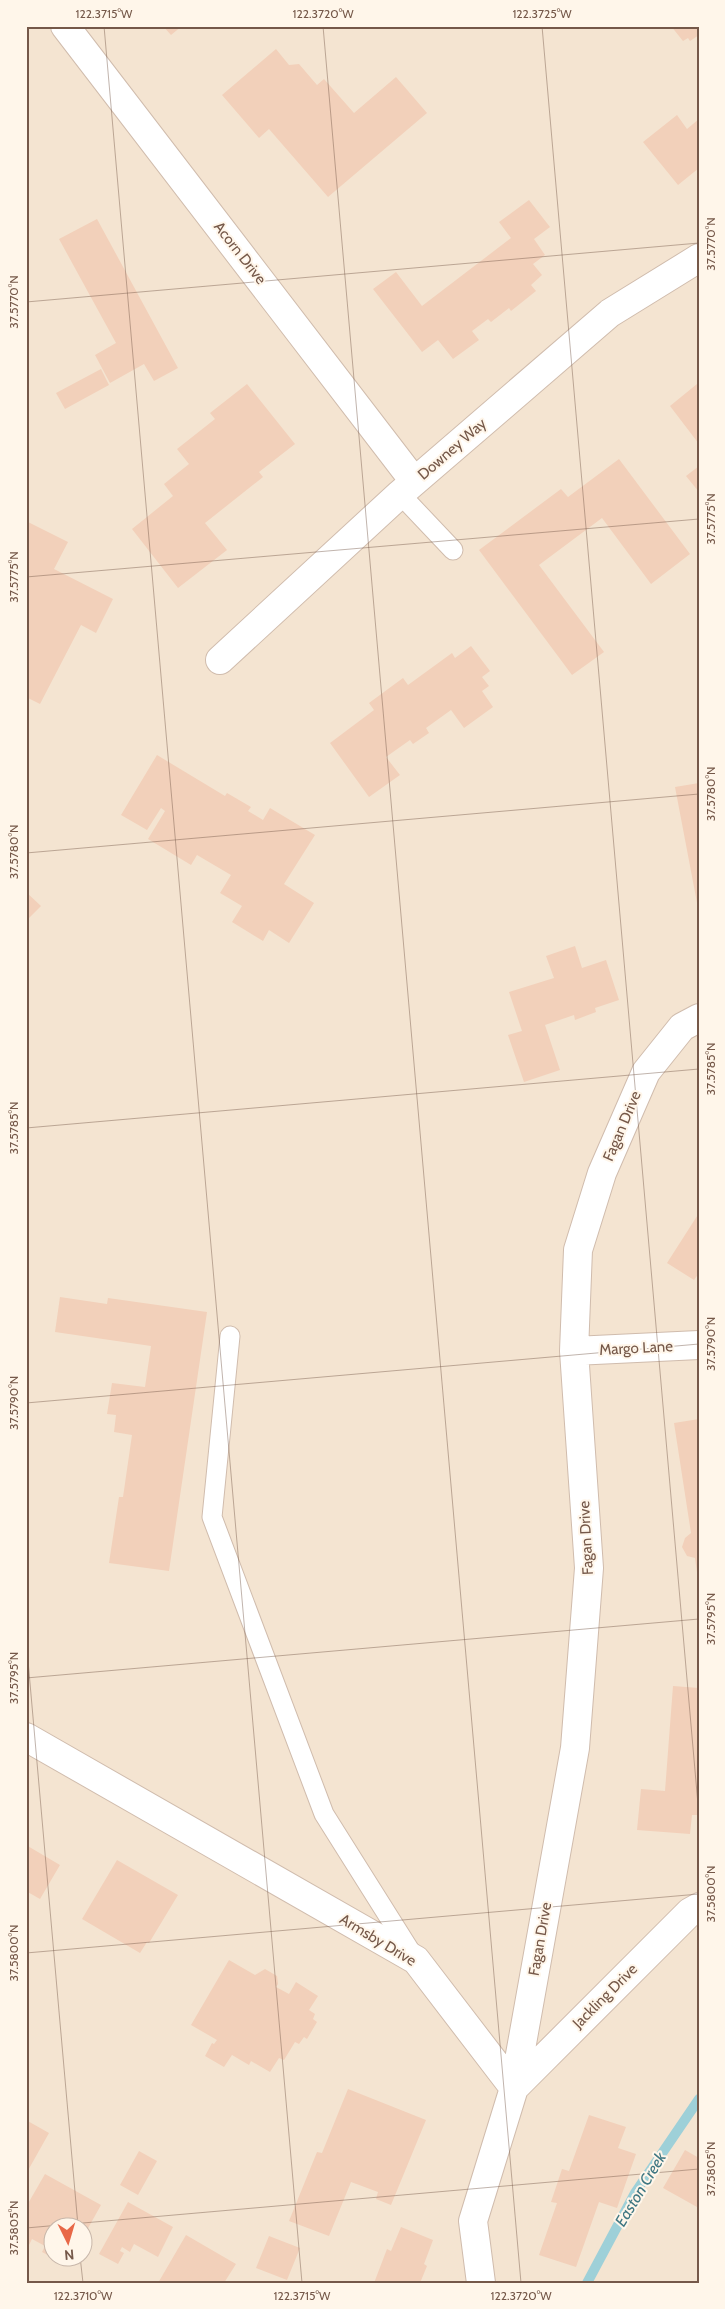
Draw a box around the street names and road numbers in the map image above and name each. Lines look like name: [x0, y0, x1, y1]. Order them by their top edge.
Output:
street label: Acorn Drive: [210, 218, 270, 288]
street label: Downey Way: [414, 414, 490, 484]
street label: Fagan Drive: [599, 1088, 645, 1164]
street label: Margo Lane: [599, 1337, 674, 1359]
street label: Fagan Drive: [575, 1500, 597, 1576]
street label: Fagan Drive: [525, 1901, 555, 1977]
street label: Armsby Drive: [336, 1910, 420, 1970]
street label: Jackling Drive: [568, 1960, 641, 2033]

